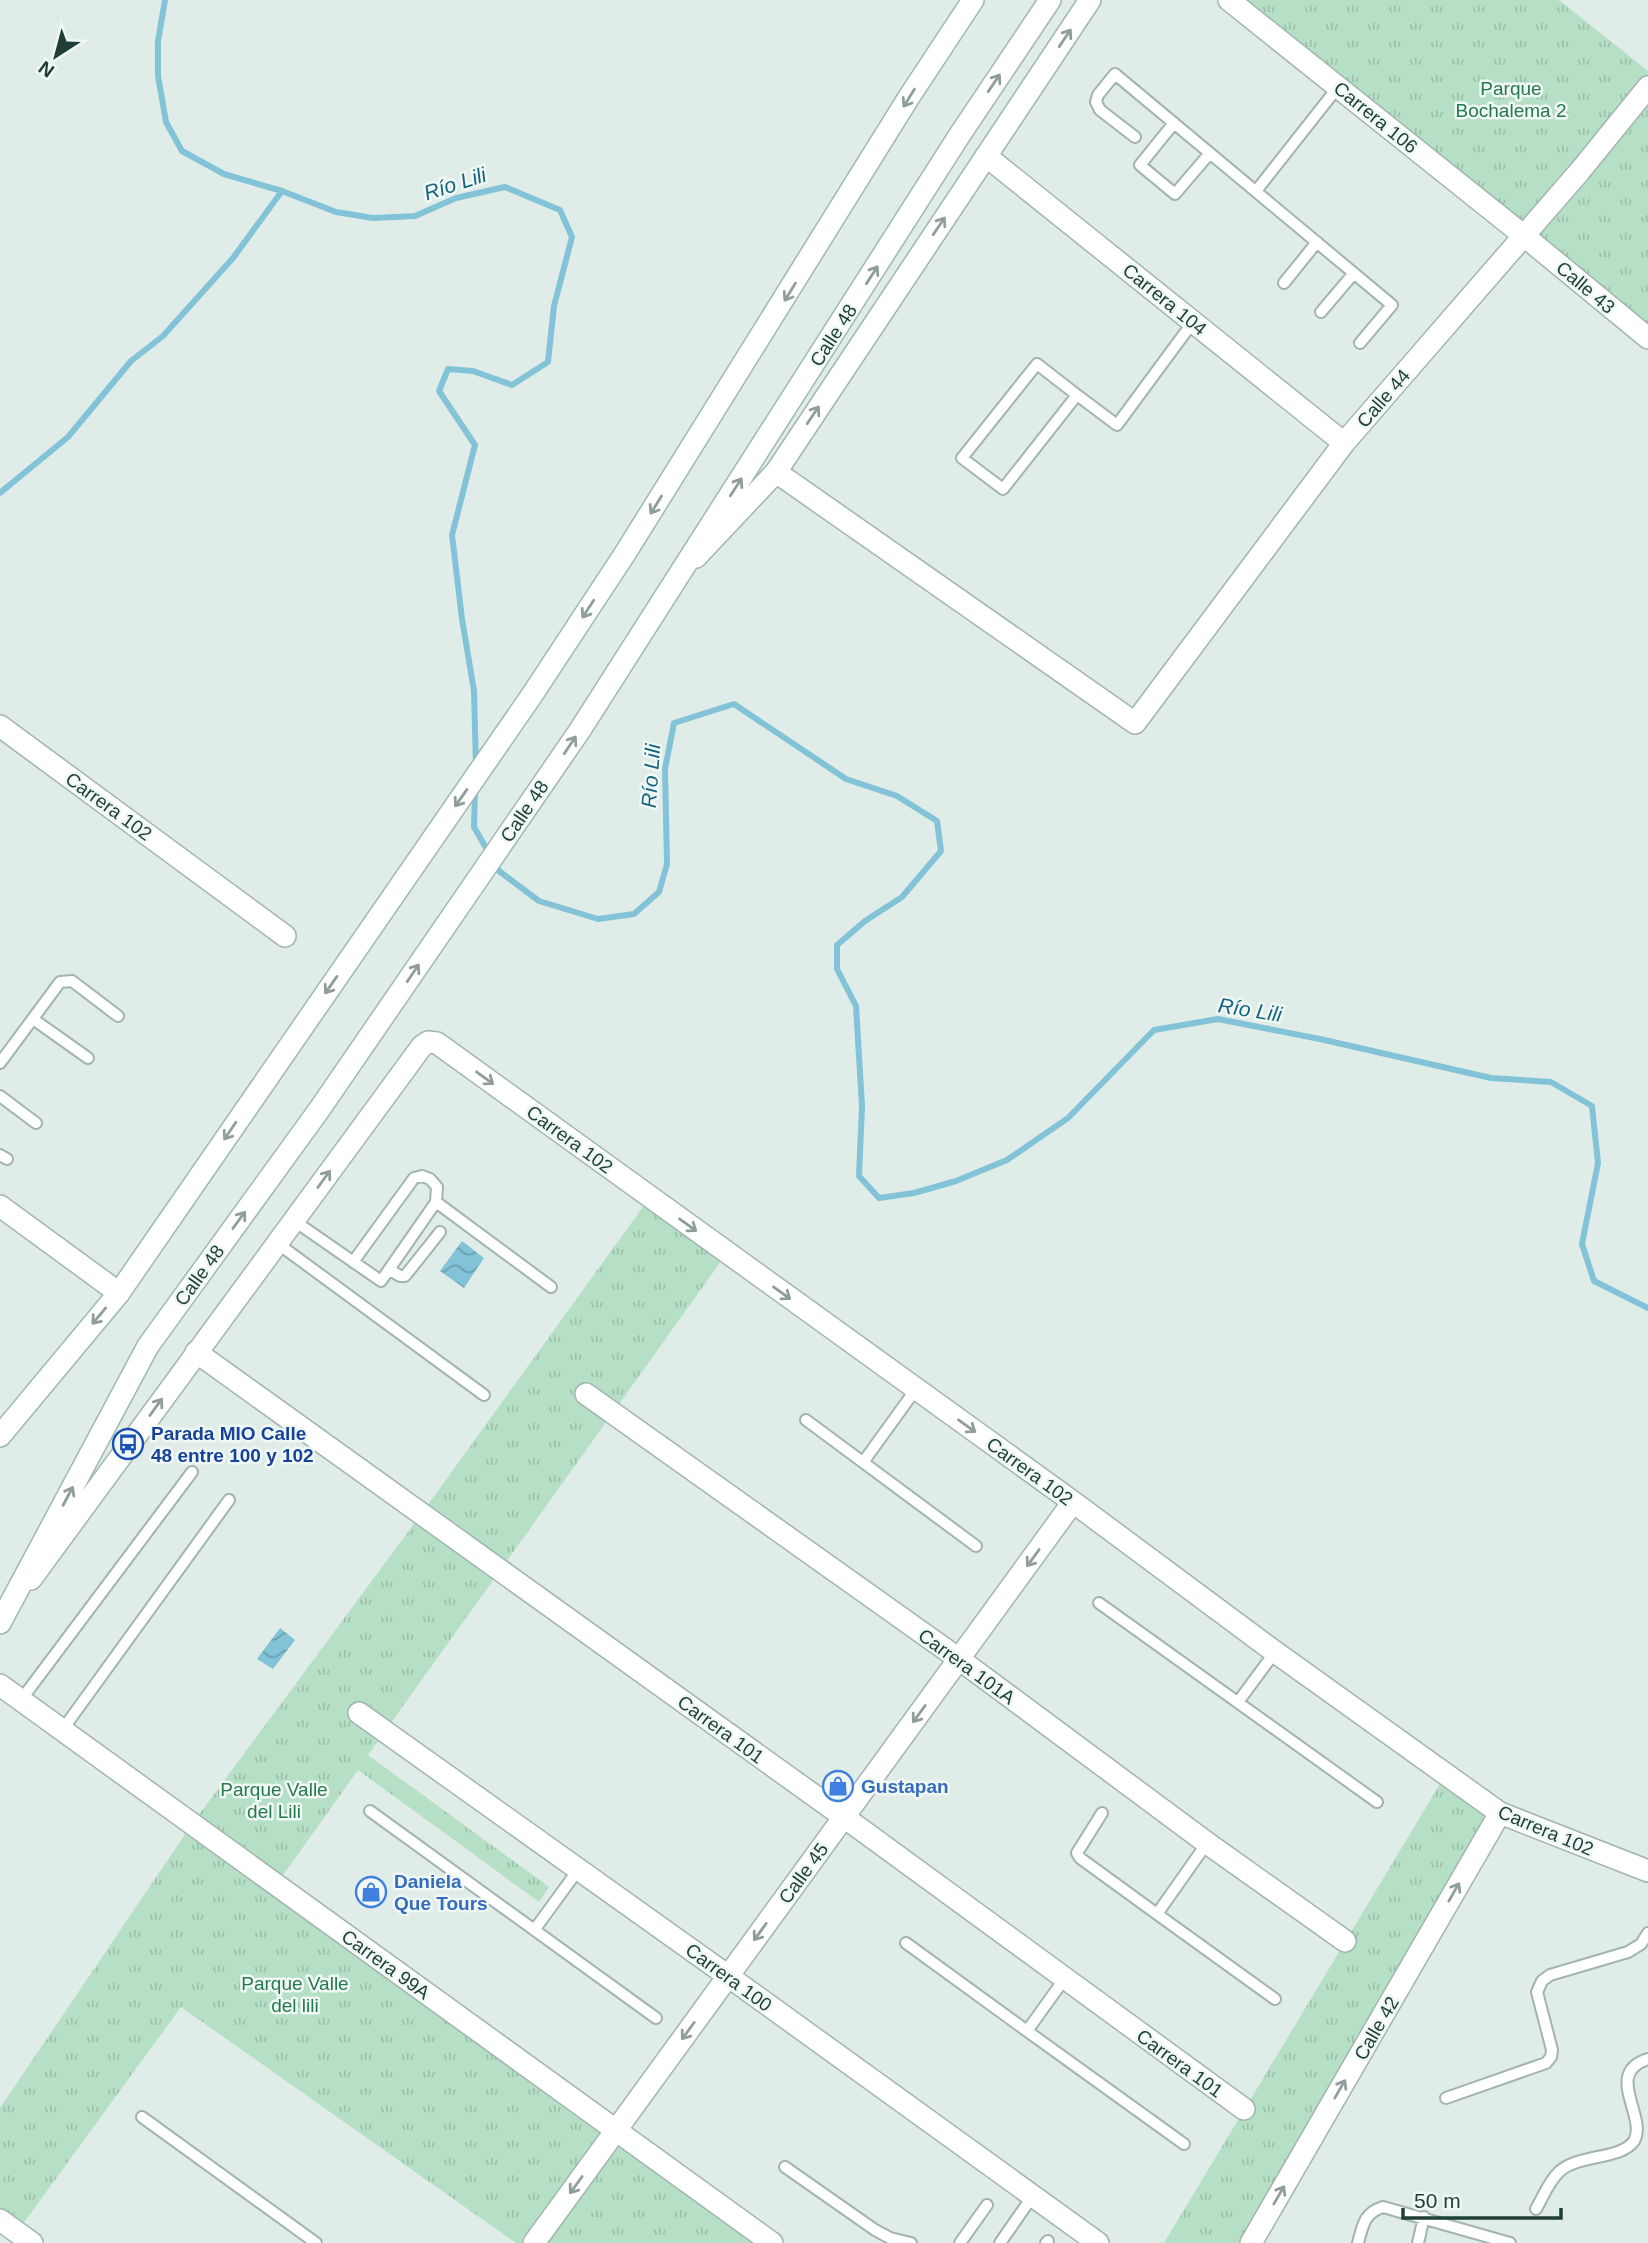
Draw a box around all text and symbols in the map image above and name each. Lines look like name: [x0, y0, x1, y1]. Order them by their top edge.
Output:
north arrow: [21, 21, 91, 91]
one-way arrow: [1058, 29, 1072, 48]
text: N: [35, 57, 58, 82]
one-way arrow: [987, 74, 1001, 94]
street label: Carrera 106: [1330, 77, 1422, 157]
park label: Parque Bochalema 2: [1456, 78, 1566, 121]
one-way arrow: [901, 88, 916, 107]
water label: Río Lili: [421, 162, 490, 204]
one-way arrow: [932, 216, 946, 236]
street label: Calle 43: [1552, 257, 1619, 318]
street label: Carrera 104: [1119, 259, 1211, 340]
one-way arrow: [864, 266, 879, 285]
one-way arrow: [782, 281, 796, 301]
street label: Calle 48: [806, 300, 861, 370]
street label: Calle 44: [1353, 365, 1414, 432]
one-way arrow: [806, 406, 821, 425]
one-way arrow: [728, 478, 743, 497]
one-way arrow: [648, 495, 662, 515]
one-way arrow: [581, 599, 595, 619]
one-way arrow: [562, 736, 577, 755]
water label: Río Lili: [637, 742, 664, 809]
street label: Carrera 102: [62, 768, 156, 845]
street label: Calle 48: [496, 777, 553, 846]
one-way arrow: [454, 788, 468, 807]
one-way arrow: [406, 963, 420, 983]
one-way arrow: [324, 975, 338, 994]
water label: Río Lili: [1217, 993, 1285, 1026]
one-way arrow: [475, 1071, 494, 1085]
street label: Carrera 102: [523, 1101, 617, 1178]
one-way arrow: [223, 1121, 237, 1140]
one-way arrow: [316, 1169, 331, 1188]
one-way arrow: [232, 1211, 246, 1230]
one-way arrow: [679, 1217, 698, 1232]
street label: Calle 48: [170, 1241, 228, 1310]
one-way arrow: [772, 1286, 791, 1300]
one-way arrow: [91, 1307, 107, 1325]
one-way arrow: [149, 1398, 163, 1417]
one-way arrow: [957, 1419, 976, 1433]
place label: Parada MIO Calle 48 entre 100 y 102: [151, 1423, 314, 1466]
bus stop icon: Parada MIO Calle 48 entre 100 y 102: [111, 1427, 145, 1461]
street label: Carrera 102: [983, 1433, 1077, 1510]
one-way arrow: [62, 1486, 75, 1507]
one-way arrow: [1025, 1548, 1040, 1567]
street label: Carrera 101A: [914, 1624, 1019, 1709]
street label: Carrera 101: [674, 1691, 768, 1768]
one-way arrow: [912, 1704, 926, 1723]
shop icon: Gustapan: [821, 1769, 855, 1803]
place label: Gustapan: [861, 1776, 949, 1797]
park label: Parque Valle del Lili: [220, 1779, 328, 1822]
street label: Carrera 102: [1495, 1801, 1597, 1860]
street label: Calle 45: [774, 1839, 832, 1908]
place label: Daniela Que Tours: [394, 1871, 488, 1914]
shop icon: Daniela Que Tours: [354, 1875, 388, 1909]
one-way arrow: [1447, 1882, 1461, 1902]
one-way arrow: [753, 1922, 767, 1941]
street label: Carrera 99A: [338, 1925, 434, 2004]
street label: Carrera 100: [682, 1939, 776, 2016]
park label: Parque Valle del lili: [241, 1973, 349, 2016]
street label: Calle 42: [1350, 1993, 1403, 2064]
one-way arrow: [681, 2021, 695, 2040]
street label: Carrera 101: [1133, 2025, 1227, 2102]
one-way arrow: [1333, 2079, 1347, 2099]
one-way arrow: [569, 2175, 583, 2194]
scale bar: [1403, 2176, 1560, 2220]
one-way arrow: [1272, 2186, 1286, 2206]
text: 50 m: [1414, 2189, 1461, 2212]

